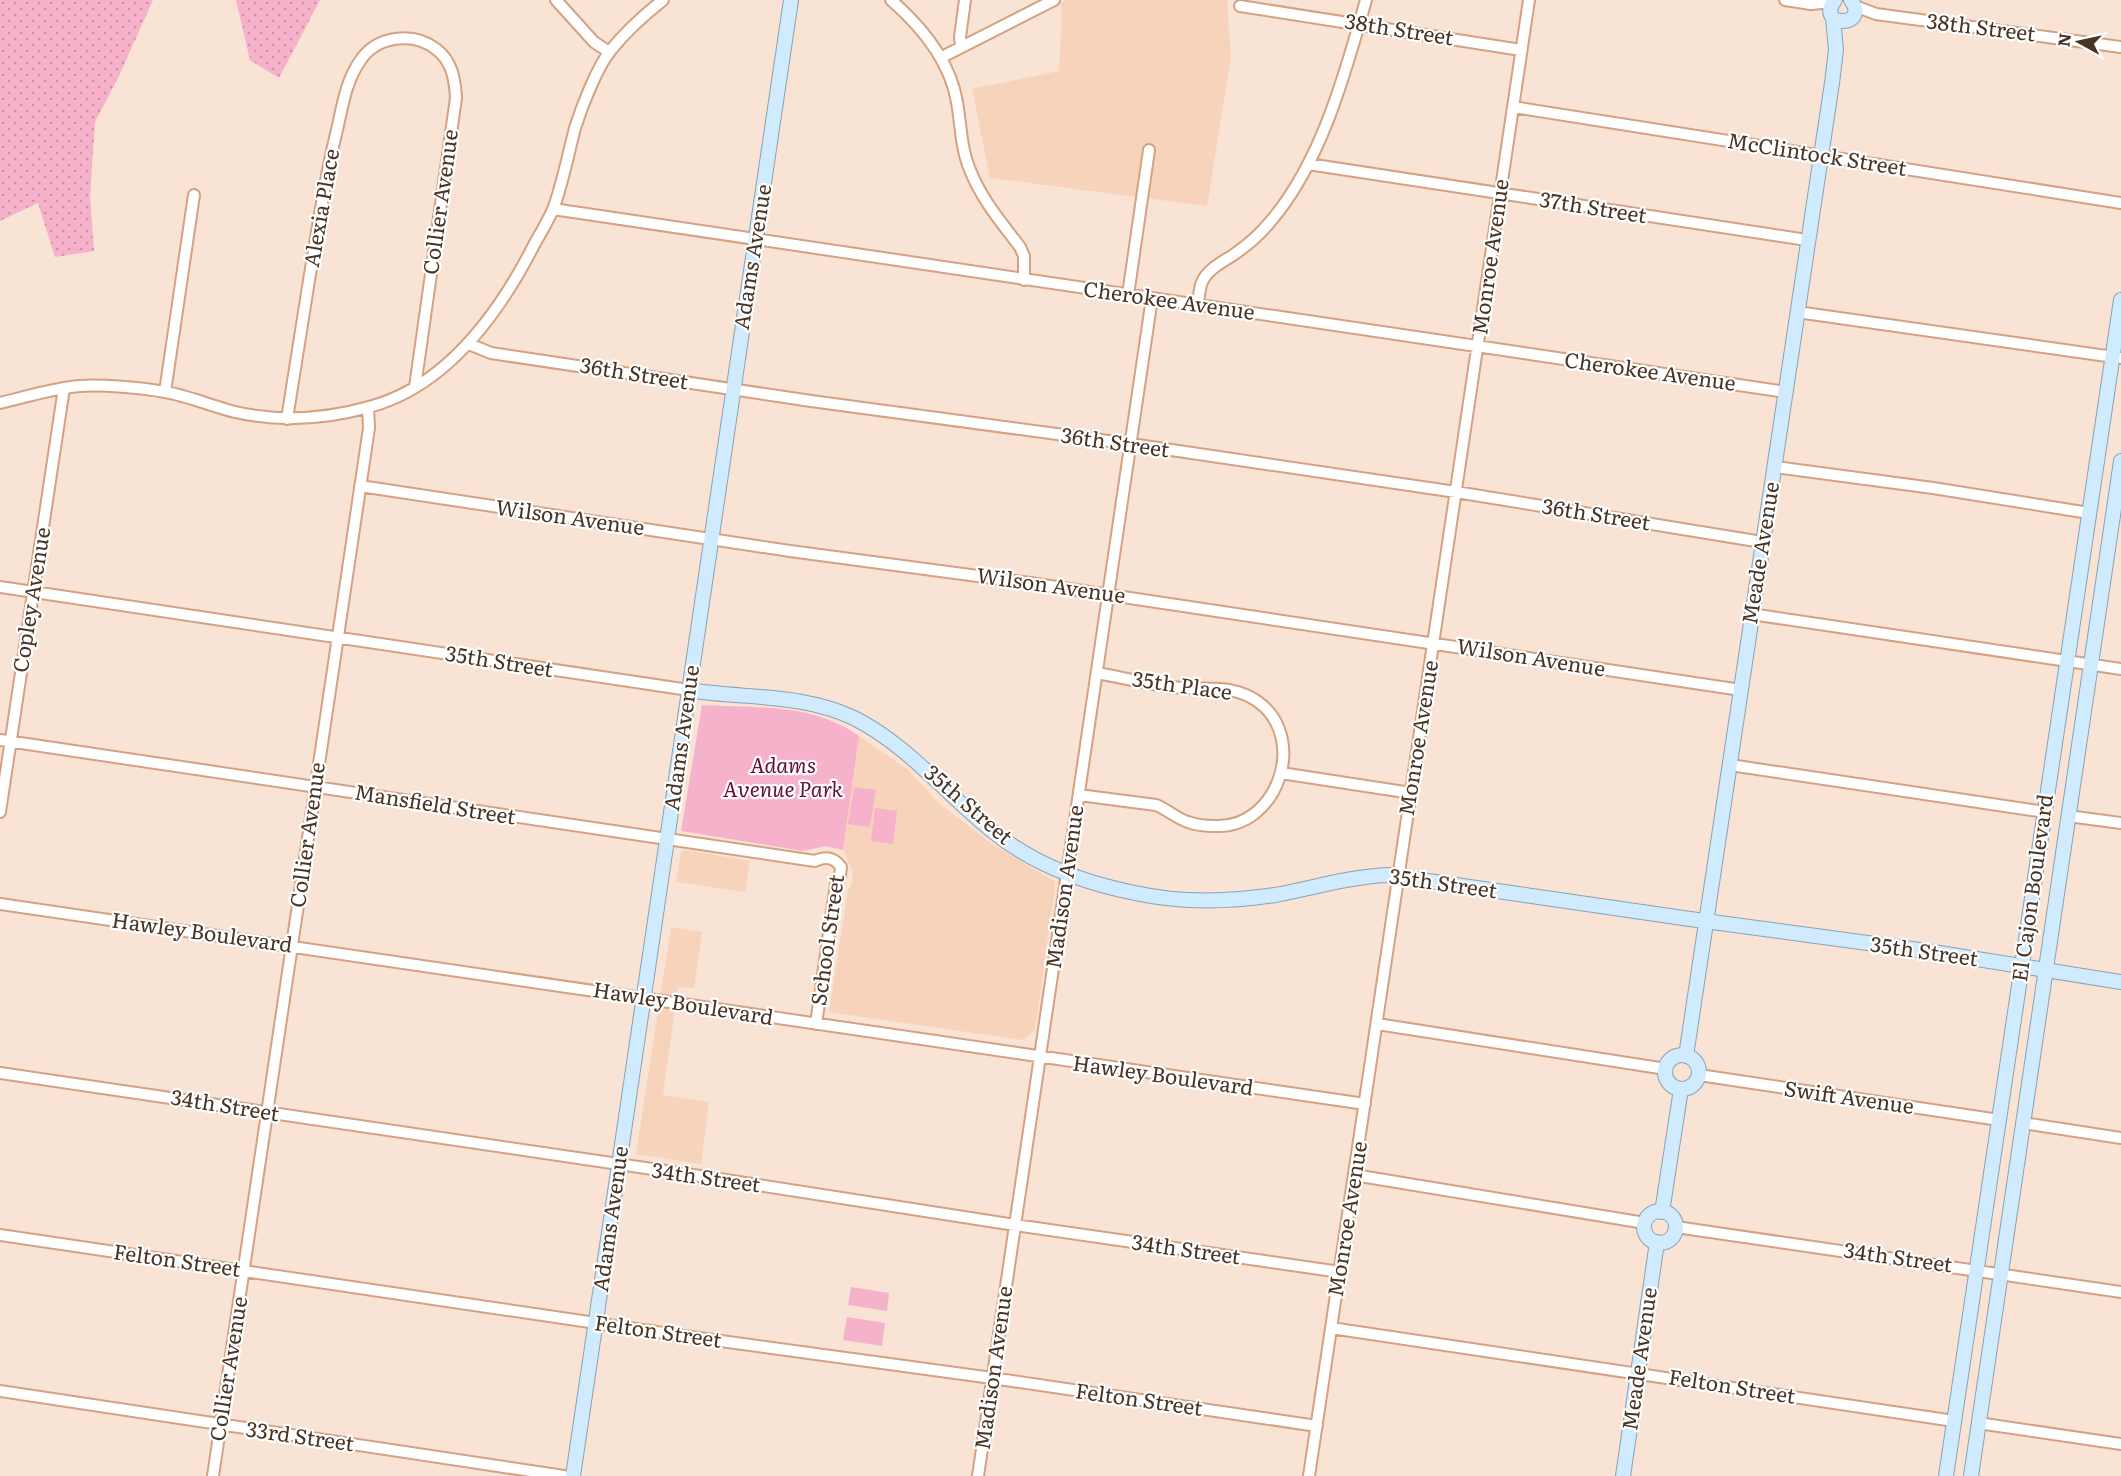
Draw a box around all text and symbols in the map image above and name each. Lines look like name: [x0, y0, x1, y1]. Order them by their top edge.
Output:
street label: 38th Street: [1925, 3, 2038, 48]
street label: 38th Street: [1343, 4, 1456, 51]
north arrow: [2049, 12, 2109, 72]
text: N: [2050, 31, 2076, 48]
street label: McClintock Street: [1726, 123, 1910, 182]
street label: Collier Avenue: [413, 127, 464, 276]
street label: Alexia Place: [294, 146, 345, 269]
street label: Monroe Avenue: [1462, 177, 1515, 337]
street label: Adams Avenue: [724, 182, 777, 332]
street label: 37th Street: [1538, 182, 1650, 229]
street label: Cherokee Avenue: [1082, 271, 1257, 326]
street label: Cherokee Avenue: [1563, 342, 1738, 397]
street label: 36th Street: [578, 348, 691, 395]
street label: 36th Street: [1059, 418, 1172, 464]
street label: Meade Avenue: [1732, 479, 1785, 626]
street label: 36th Street: [1540, 489, 1653, 536]
street label: Wilson Avenue: [494, 490, 647, 541]
street label: Copley Avenue: [3, 525, 56, 675]
street label: Wilson Avenue: [975, 558, 1128, 609]
street label: Wilson Avenue: [1455, 628, 1608, 683]
street label: 35th Street: [443, 636, 556, 683]
street label: Monroe Avenue: [1389, 657, 1444, 818]
street label: 35th Place: [1130, 661, 1234, 706]
street label: Adams Avenue: [654, 663, 705, 813]
park label: Adams Avenue Park: [723, 748, 844, 803]
street label: 35th Street: [918, 756, 1021, 851]
street label: Collier Avenue: [280, 760, 331, 909]
street label: Mansfield Street: [352, 774, 519, 831]
street label: El Cajon Boulevard: [2002, 792, 2059, 984]
street label: Madison Avenue: [1036, 803, 1089, 971]
street label: 35th Street: [1387, 859, 1500, 905]
street label: School Street: [801, 871, 850, 1007]
street label: Hawley Boulevard: [110, 903, 295, 959]
street label: 35th Street: [1868, 927, 1981, 973]
street label: Hawley Boulevard: [591, 972, 776, 1031]
street label: Hawley Boulevard: [1071, 1046, 1256, 1102]
street label: Swift Avenue: [1782, 1071, 1916, 1120]
street label: 34th Street: [169, 1080, 282, 1127]
street label: Monroe Avenue: [1318, 1138, 1373, 1299]
street label: Adams Avenue: [583, 1144, 634, 1294]
street label: 34th Street: [650, 1153, 763, 1199]
street label: 34th Street: [1130, 1225, 1243, 1271]
street label: 34th Street: [1842, 1233, 1955, 1279]
street label: Felton Street: [112, 1234, 243, 1283]
street label: Madison Avenue: [965, 1284, 1018, 1452]
street label: Meade Avenue: [1612, 1285, 1663, 1432]
street label: Collier Avenue: [200, 1294, 253, 1443]
street label: Felton Street: [593, 1305, 724, 1354]
street label: Felton Street: [1667, 1359, 1799, 1410]
street label: Felton Street: [1074, 1373, 1205, 1422]
street label: 33rd Street: [244, 1412, 357, 1458]

